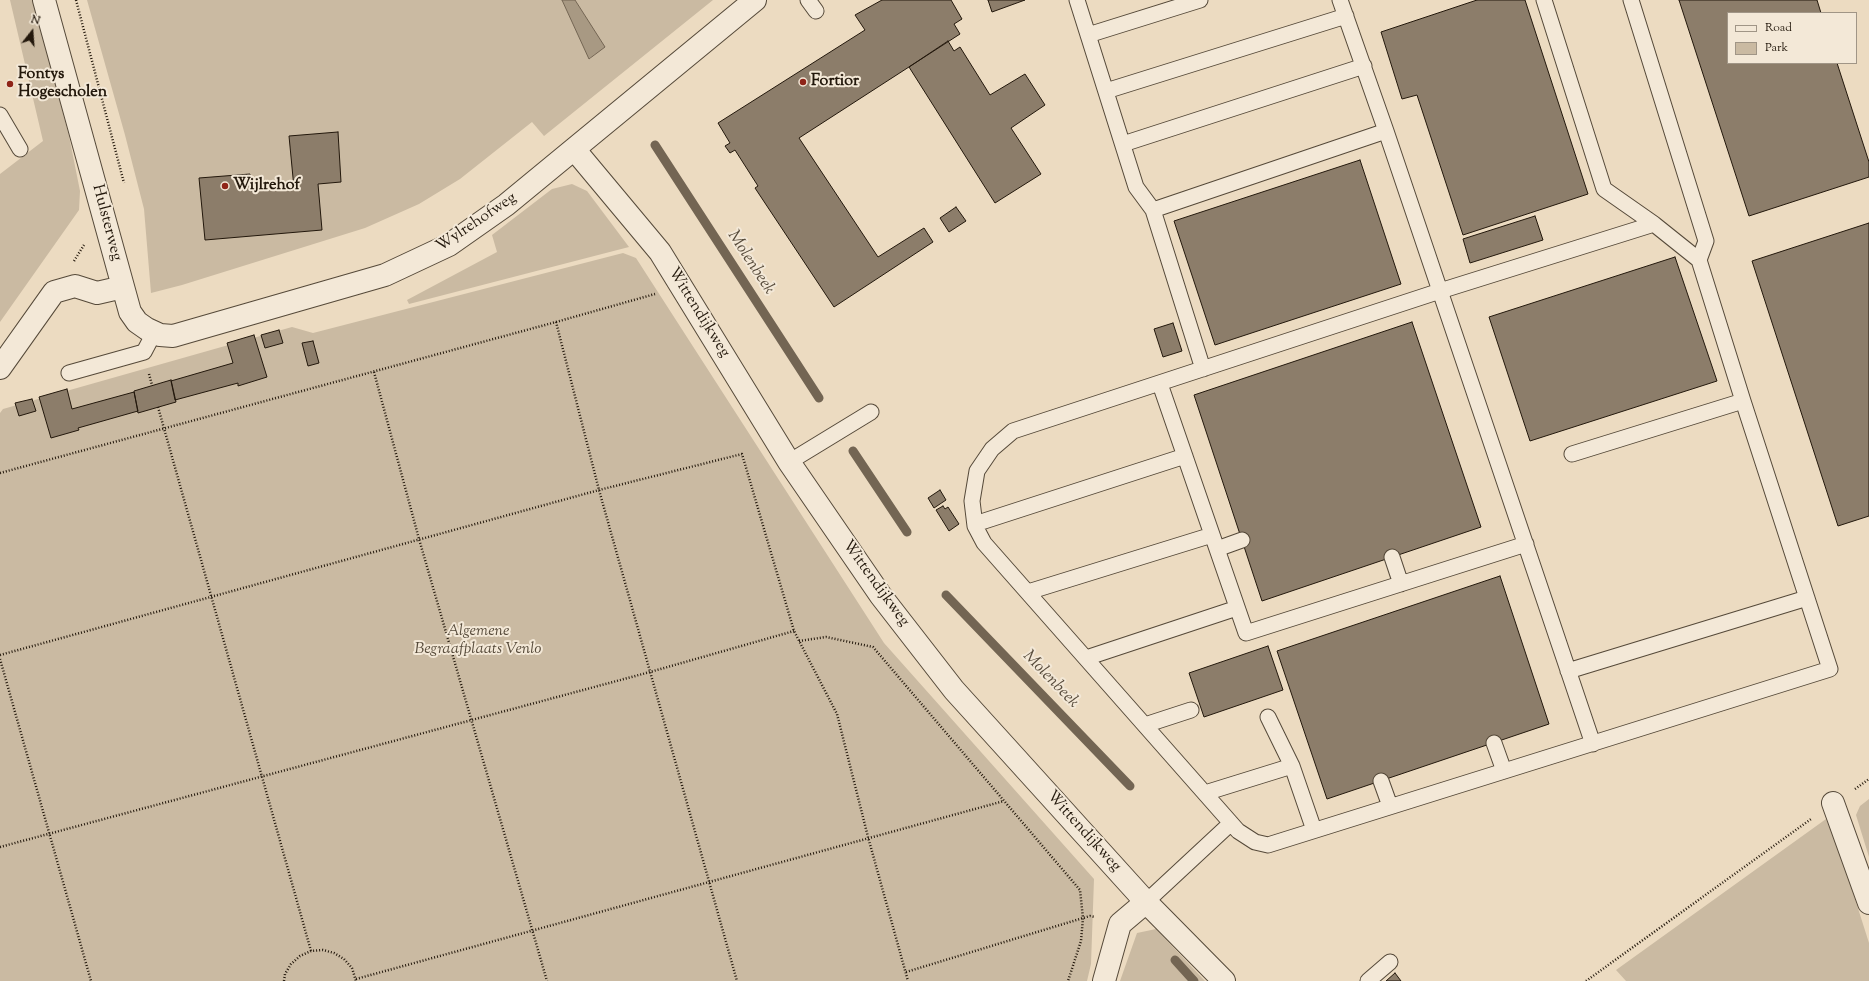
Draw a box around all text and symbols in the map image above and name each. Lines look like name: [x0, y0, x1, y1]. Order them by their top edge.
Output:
north arrow: [12, 12, 52, 52]
text: N: [29, 12, 42, 29]
legend: [1727, 12, 1857, 64]
text: Road: [1765, 19, 1792, 37]
text: Park: [1765, 39, 1788, 57]
place label: Fontys Hogescholen: [18, 65, 107, 103]
place label: Fortior: [811, 72, 859, 92]
marker: Fortior: [798, 77, 808, 87]
marker: Fontys Hogescholen: [5, 79, 15, 89]
place label: Wijlrehof: [233, 176, 300, 196]
marker: Wijlrehof: [220, 181, 230, 191]
street label: Hulsterweg: [87, 183, 125, 263]
street label: Wylrehofweg: [433, 189, 521, 257]
water label: Molenbeek: [722, 227, 778, 299]
street label: Wittendijkweg: [663, 265, 733, 361]
street label: Wittendijkweg: [837, 537, 913, 631]
park label: Algemene Begraafplaats Venlo: [415, 622, 541, 660]
water label: Molenbeek: [1018, 647, 1082, 713]
street label: Wittendijkweg: [1042, 788, 1124, 876]

